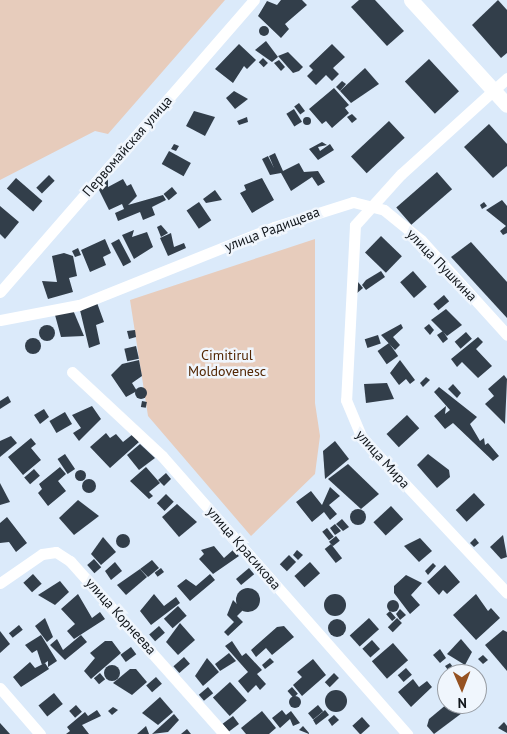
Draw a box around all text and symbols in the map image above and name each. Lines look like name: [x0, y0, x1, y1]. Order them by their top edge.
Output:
street label: Первомайская улица: [79, 92, 175, 200]
street label: улица Радищева: [222, 203, 322, 255]
street label: улица Пушкина: [403, 225, 481, 305]
park label: Cimitirul Moldovenesc: [188, 347, 266, 380]
street label: улица Мира: [352, 426, 414, 492]
street label: улица Красикова: [203, 503, 285, 593]
street label: улица Корнеева: [82, 574, 160, 658]
north arrow: [437, 664, 487, 714]
text: N: [457, 694, 467, 712]

